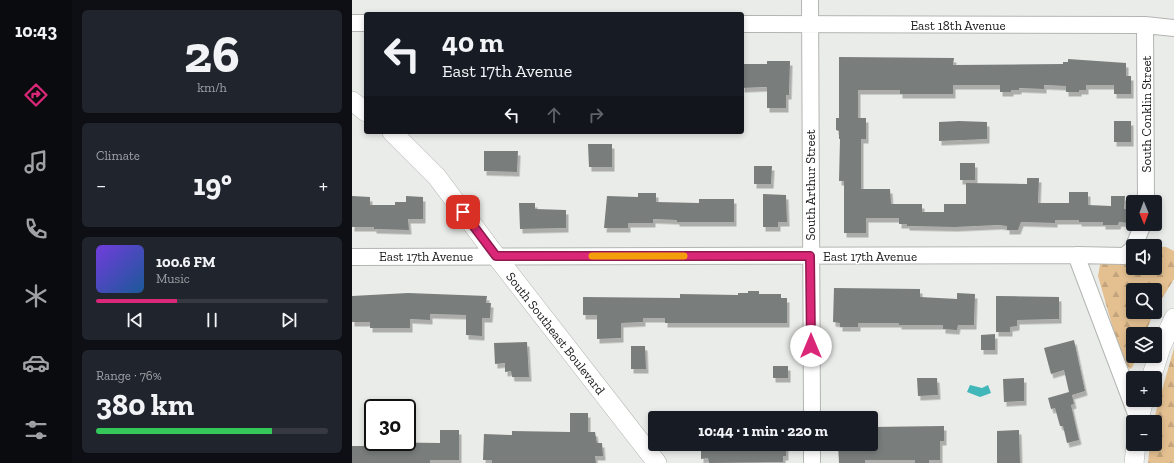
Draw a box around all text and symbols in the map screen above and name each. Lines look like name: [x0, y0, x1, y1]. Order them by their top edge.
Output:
street label: East 18th Avenue: [910, 18, 1006, 33]
text: 10:43: [15, 20, 57, 42]
text: 26: [184, 23, 240, 85]
text: 40 m: [442, 26, 504, 59]
icon: left: [376, 28, 428, 80]
street label: South Conklin Street: [1139, 55, 1154, 172]
text: East 17th Avenue: [442, 60, 572, 82]
text: km/h: [197, 80, 227, 95]
icon: directions: [22, 81, 50, 109]
icon: left: [501, 104, 523, 126]
icon: ahead: [543, 104, 565, 126]
icon: right: [585, 104, 607, 126]
street label: South Arthur Street: [803, 129, 818, 241]
icon: music: [22, 148, 50, 176]
text: Climate: [96, 148, 140, 163]
text: 19°: [193, 167, 232, 203]
text: −: [96, 172, 106, 199]
text: +: [319, 172, 328, 199]
pin: [446, 195, 480, 229]
north arrow: [1126, 195, 1162, 231]
map controls: [1126, 195, 1162, 451]
icon: arrive: [452, 201, 474, 223]
icon: phone: [22, 215, 50, 243]
button: sound: [1126, 239, 1162, 275]
street label: East 17th Avenue: [379, 249, 473, 264]
street label: East 17th Avenue: [823, 249, 917, 264]
text: 100.6 FM: [156, 253, 215, 271]
street label: South Southeast Boulevard: [503, 269, 608, 398]
text: Music: [156, 271, 190, 286]
icon: climate: [22, 282, 50, 310]
button: search: [1126, 283, 1162, 319]
icon: previous: [124, 309, 146, 331]
icon: pause: [201, 309, 223, 331]
icon: next: [278, 309, 300, 331]
position arrow: [790, 325, 832, 367]
button: layers: [1126, 327, 1162, 363]
icon: car: [22, 349, 50, 377]
text: Range · 76%: [96, 368, 162, 383]
button: +: [1126, 371, 1162, 407]
text: 380 km: [96, 387, 194, 423]
speed limit sign: 30: [364, 399, 416, 451]
button: −: [1126, 415, 1162, 451]
icon: filters: [22, 416, 50, 444]
text: 10:44 · 1 min · 220 m: [698, 422, 828, 440]

